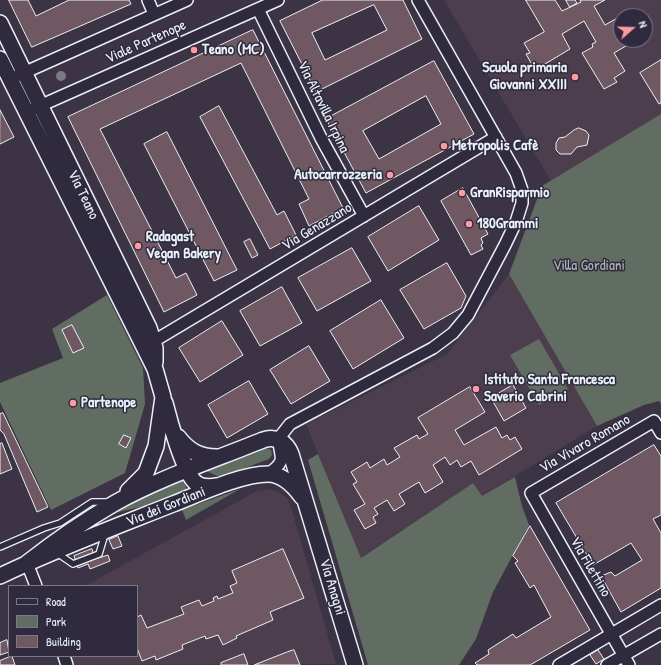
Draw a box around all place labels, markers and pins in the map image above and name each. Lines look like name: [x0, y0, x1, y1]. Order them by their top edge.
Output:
place label: Teano (MC): [202, 41, 265, 59]
marker: Teano (MC): [189, 45, 199, 55]
place label: Scuola primaria Giovanni XXIII: [482, 59, 567, 94]
marker: Scuola primaria Giovanni XXIII: [570, 72, 580, 82]
place label: Metropolis Cafè: [452, 137, 538, 155]
marker: Metropolis Cafè: [439, 141, 449, 151]
place label: Autocarrozzeria: [294, 166, 382, 184]
marker: Autocarrozzeria: [385, 170, 395, 180]
place label: GranRisparmio: [470, 184, 549, 202]
marker: GranRisparmio: [457, 188, 467, 198]
place label: 180Grammi: [477, 215, 538, 233]
marker: 180Grammi: [464, 219, 474, 229]
place label: Radagast Vegan Bakery: [146, 228, 221, 263]
marker: Radagast Vegan Bakery: [133, 241, 143, 251]
place label: Istituto Santa Francesca Saverio Cabrini: [484, 371, 615, 406]
marker: Istituto Santa Francesca Saverio Cabrini: [471, 384, 481, 394]
place label: Partenope: [81, 394, 136, 412]
marker: Partenope: [68, 398, 78, 408]

